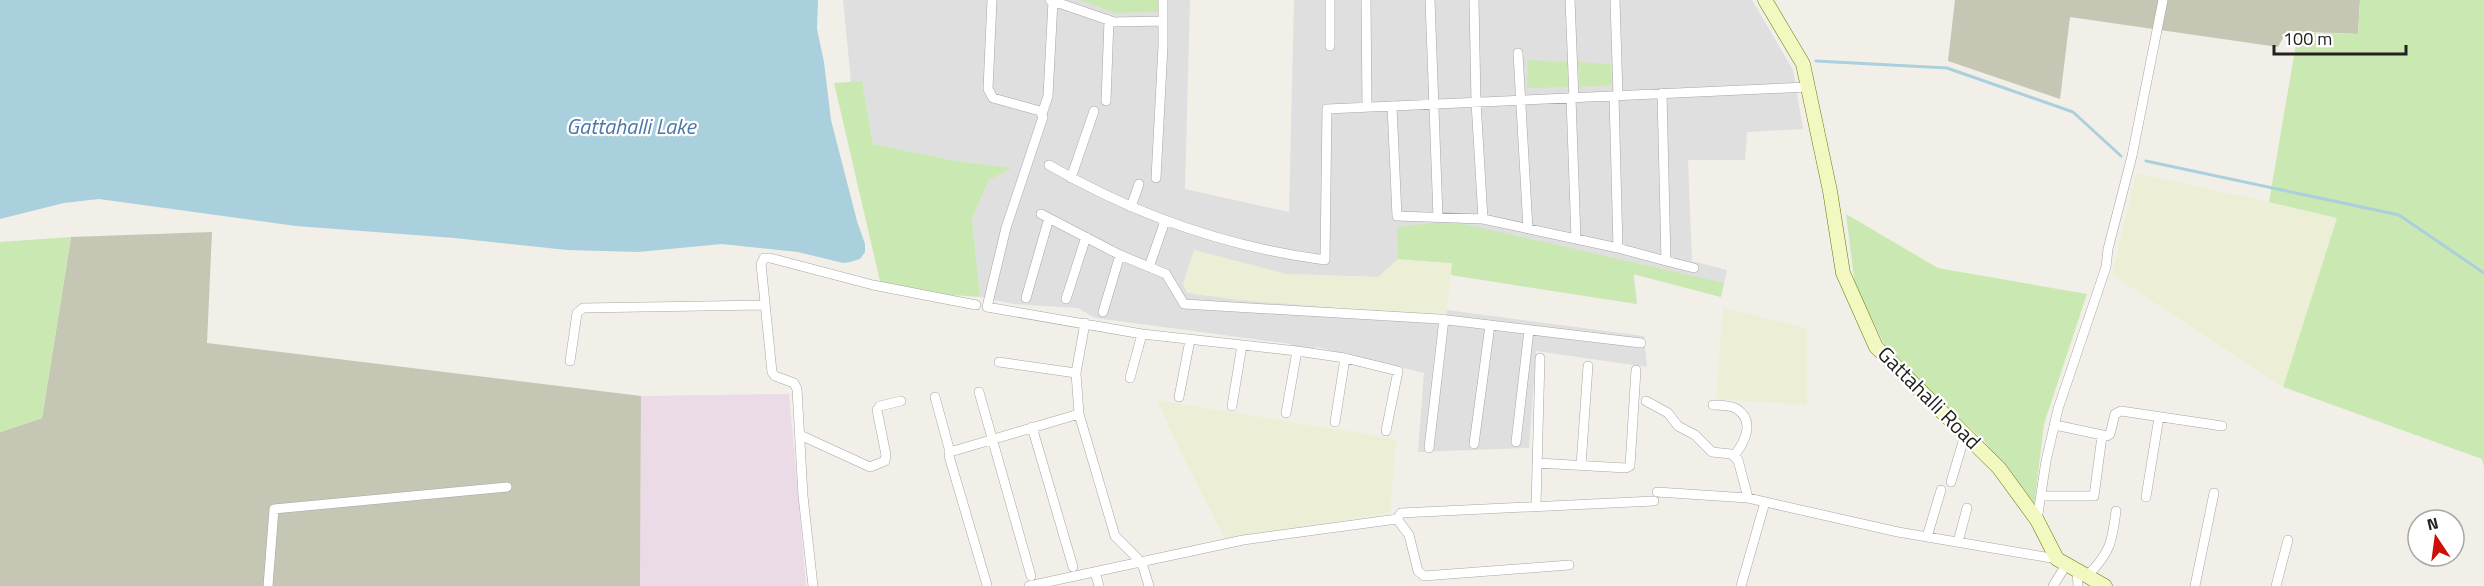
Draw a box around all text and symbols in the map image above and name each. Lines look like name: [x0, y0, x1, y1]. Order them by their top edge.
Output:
scale bar: [2274, 18, 2406, 56]
text: 100 m: [2283, 25, 2332, 52]
water label: Gattahalli Lake: [566, 109, 698, 143]
street label: Gattahalli Road: [1871, 338, 1989, 456]
north arrow: [2406, 508, 2466, 568]
text: N: [2425, 510, 2441, 536]

